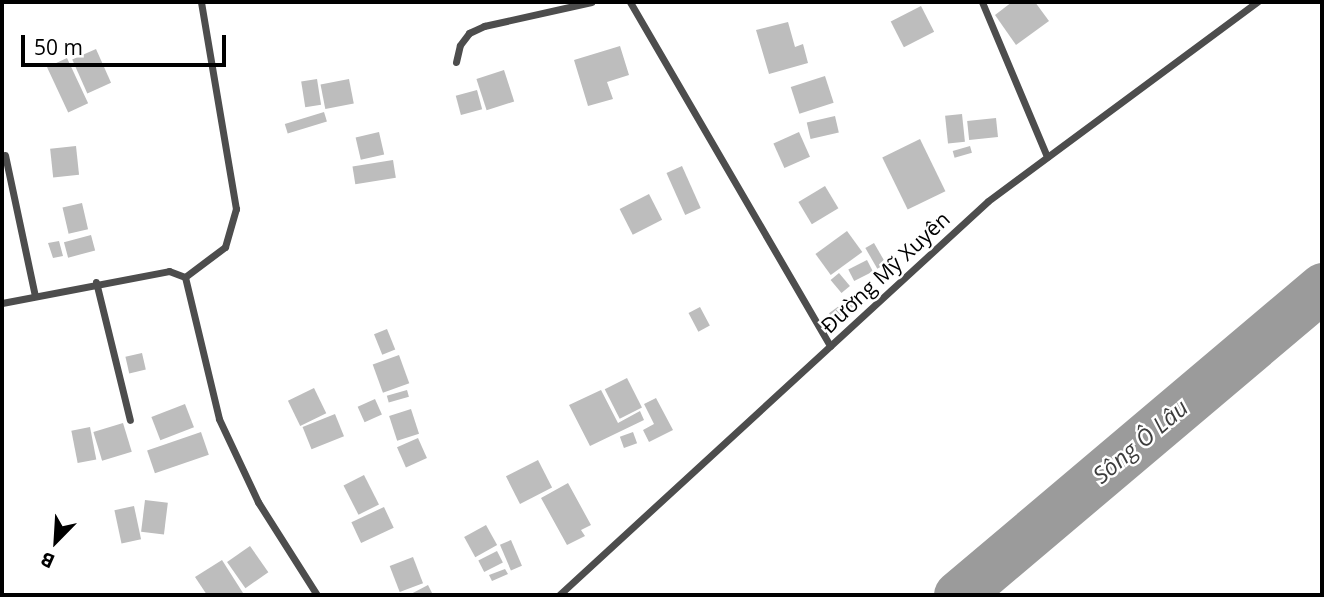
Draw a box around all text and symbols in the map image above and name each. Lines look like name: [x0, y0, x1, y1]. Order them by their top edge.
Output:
scale bar: [24, 21, 229, 65]
text: 50 m: [34, 33, 83, 61]
street label: Đường Mỹ Xuyên: [815, 206, 955, 338]
water label: Sông Ô Lâu: [1087, 393, 1193, 489]
north arrow: [21, 506, 91, 576]
text: B: [36, 546, 59, 575]

